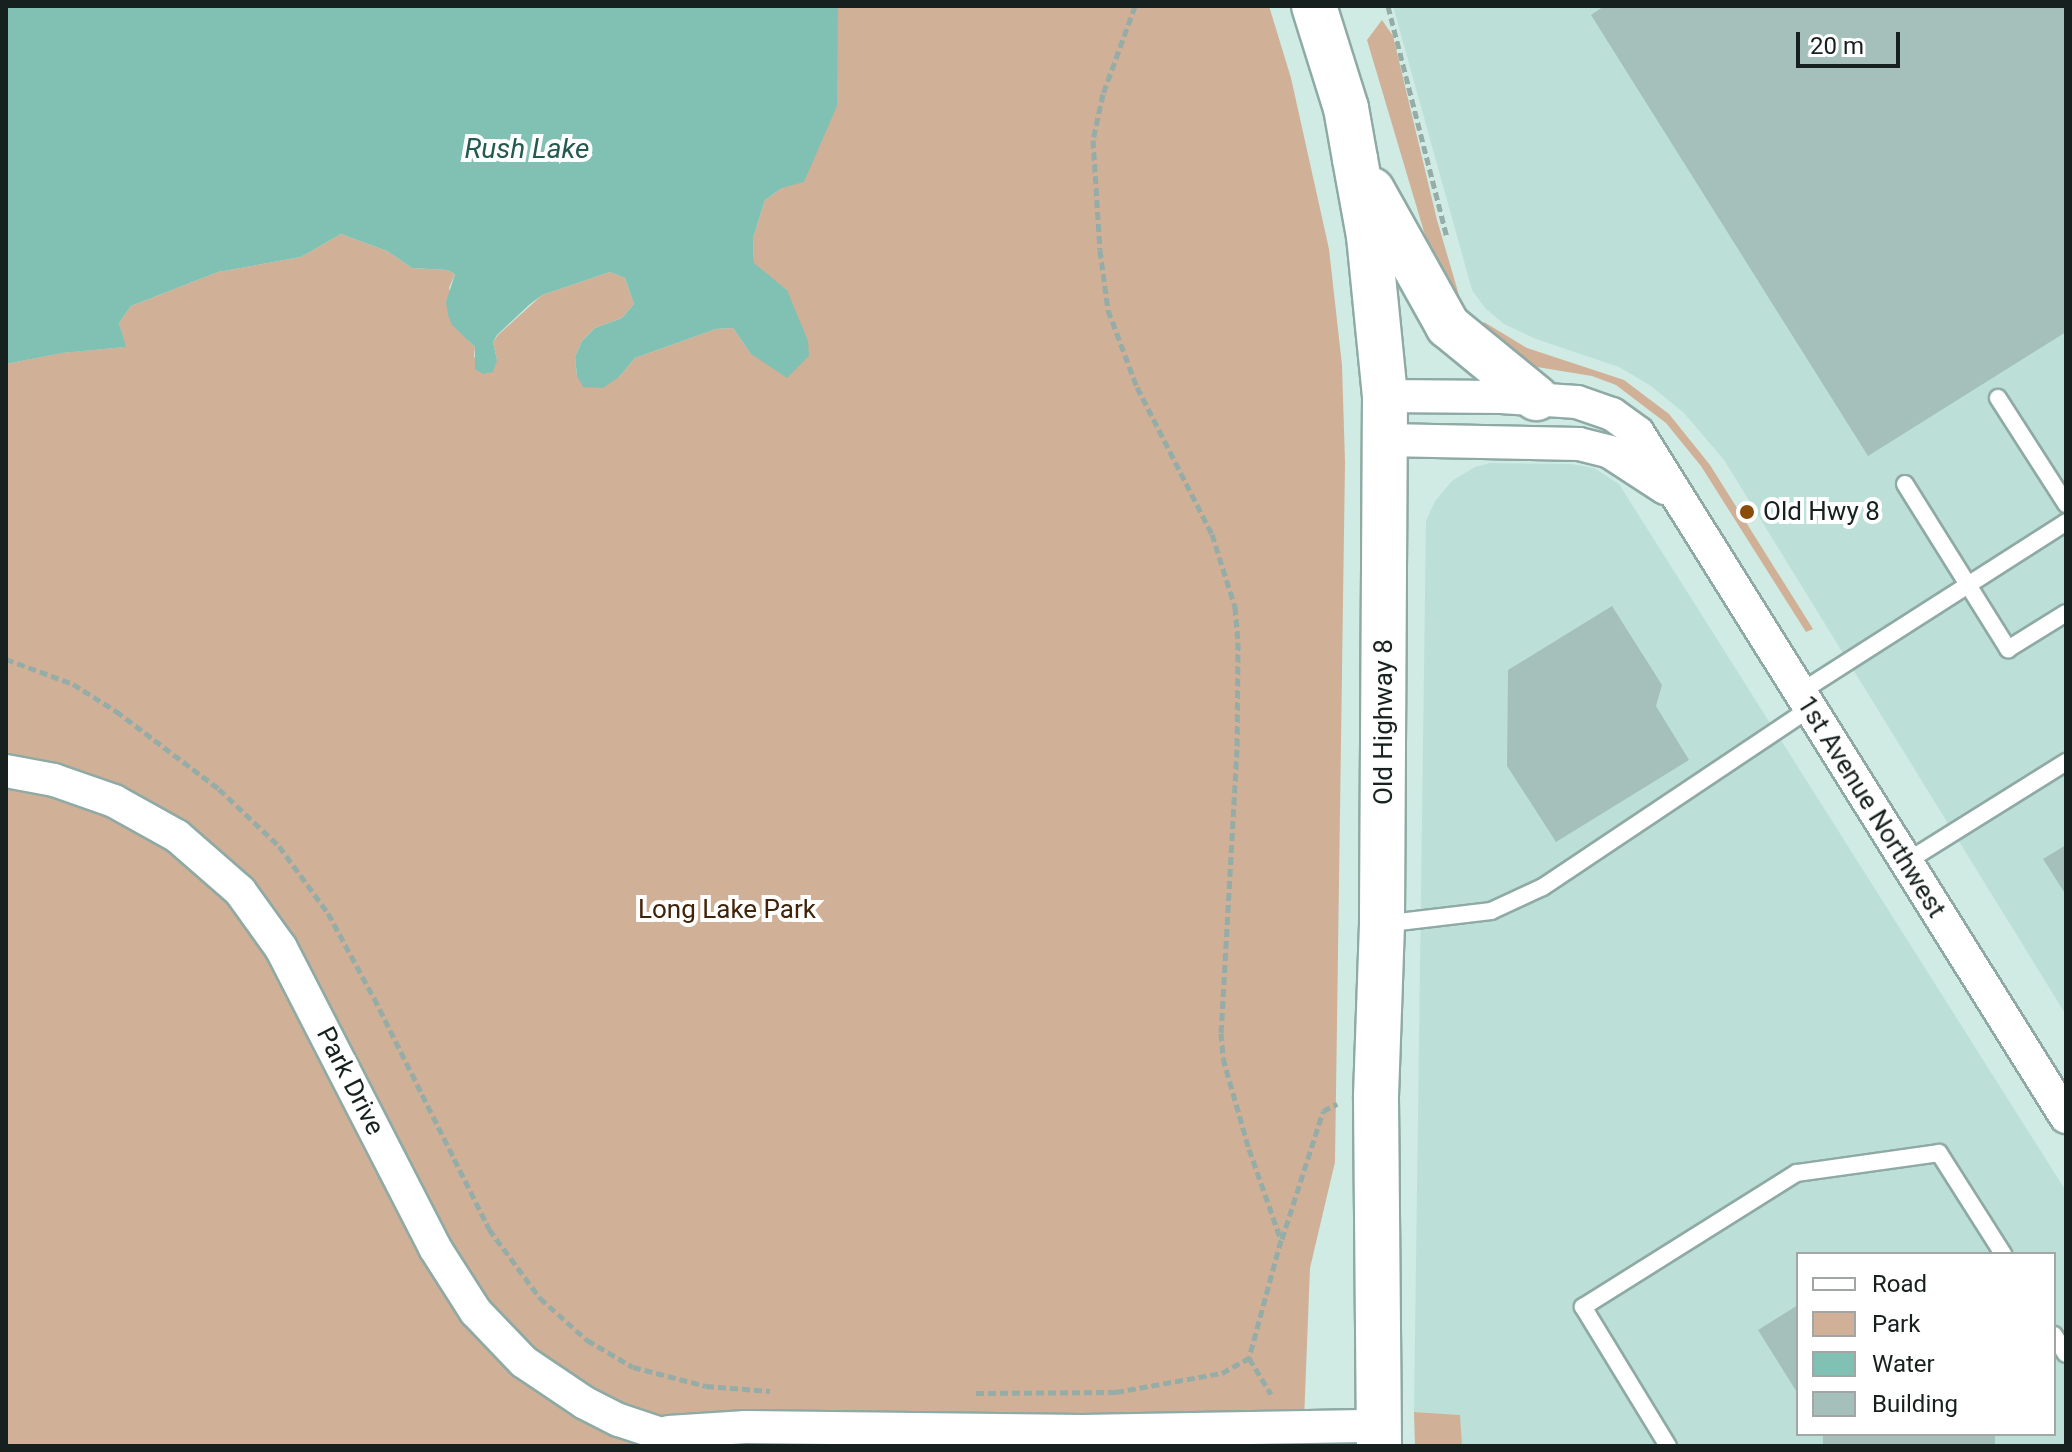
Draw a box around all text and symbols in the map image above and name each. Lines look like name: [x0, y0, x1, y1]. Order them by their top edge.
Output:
scale bar: [1800, 16, 1904, 66]
text: 20 m: [1810, 32, 1864, 60]
water label: Rush Lake: [465, 132, 589, 166]
place label: Old Hwy 8: [1763, 496, 1880, 528]
marker: Old Hwy 8: [1738, 503, 1756, 521]
street label: Old Highway 8: [1368, 639, 1400, 805]
street label: 1st Avenue Northwest: [1790, 690, 1952, 924]
park label: Long Lake Park: [638, 894, 816, 926]
street label: Park Drive: [309, 1022, 391, 1140]
legend: [1796, 1252, 2056, 1436]
text: Road: [1872, 1270, 1927, 1298]
text: Park: [1872, 1310, 1920, 1338]
text: Water: [1872, 1350, 1935, 1378]
text: Building: [1872, 1390, 1958, 1418]

